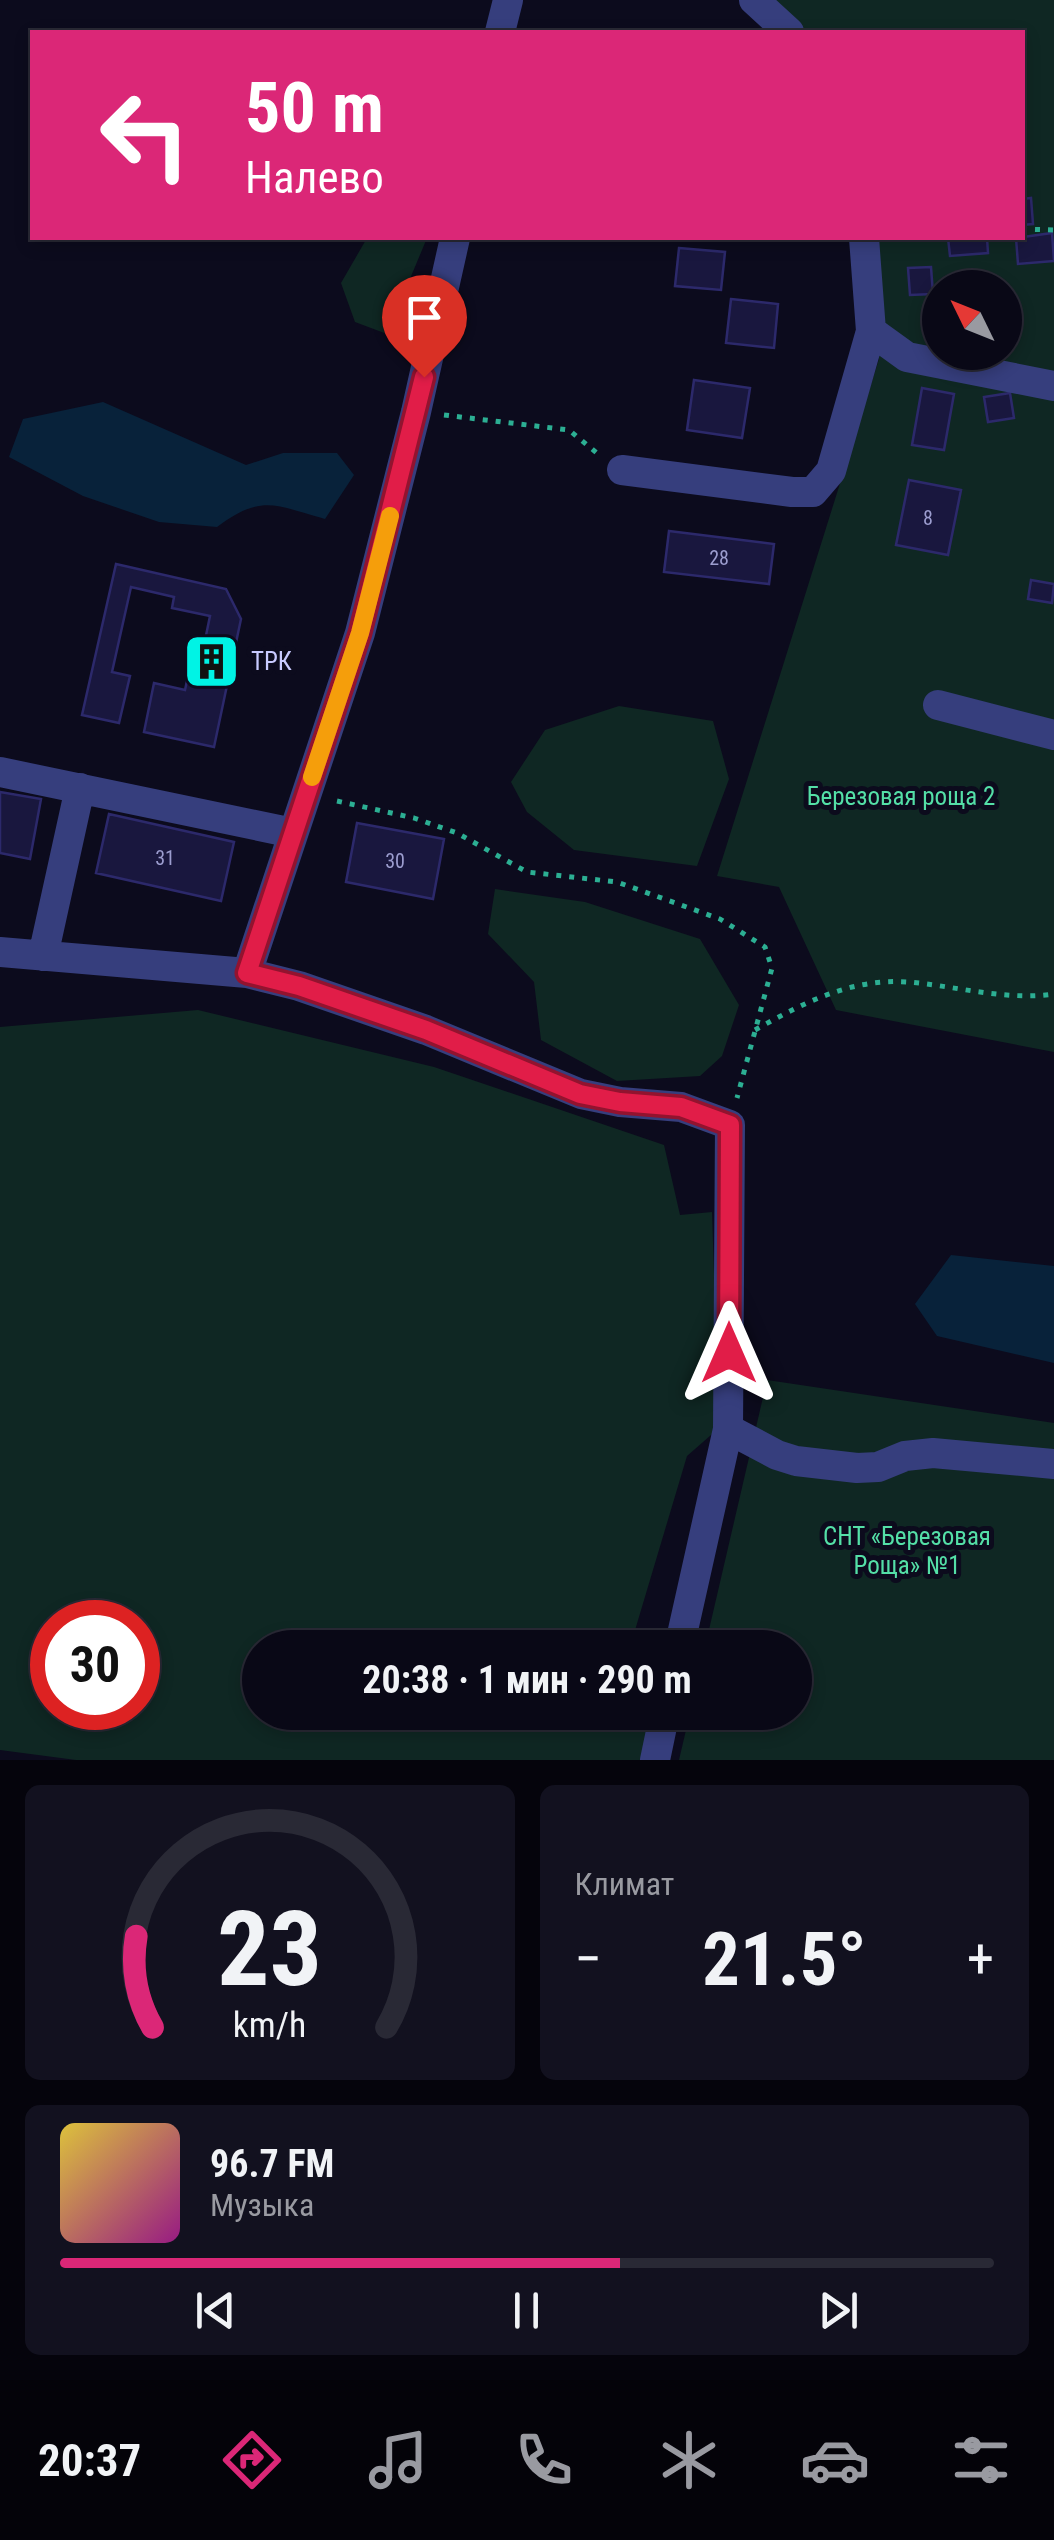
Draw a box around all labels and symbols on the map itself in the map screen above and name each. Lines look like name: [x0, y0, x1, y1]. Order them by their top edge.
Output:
north arrow: [922, 270, 1022, 370]
pin: [382, 275, 467, 378]
house number: 8: [923, 506, 933, 530]
house number: 28: [709, 546, 729, 570]
building icon: ТРК: [182, 631, 242, 691]
place label: ТРК: [251, 647, 292, 676]
park label: Березовая роща 2: [807, 782, 995, 811]
house number: 31: [155, 846, 175, 870]
house number: 30: [385, 849, 405, 873]
position arrow: [677, 1301, 781, 1405]
park label: СНТ «Березовая Роща» №1: [823, 1522, 991, 1580]
speed limit sign: 30: [30, 1600, 160, 1730]

